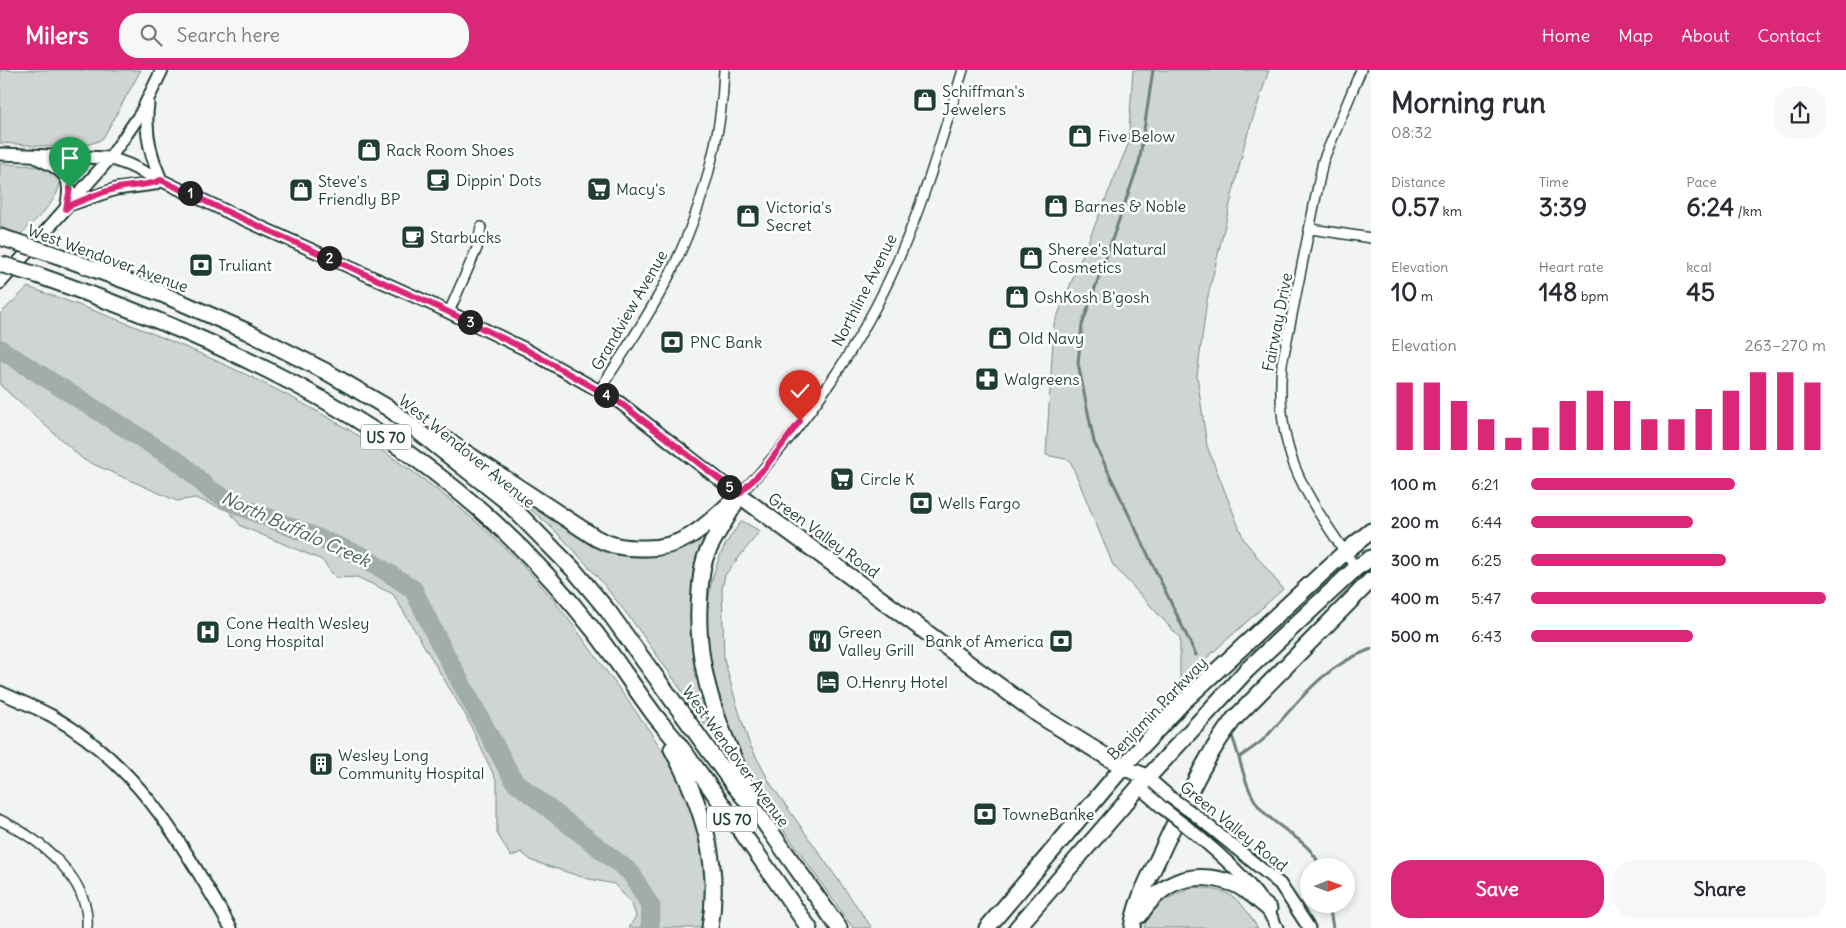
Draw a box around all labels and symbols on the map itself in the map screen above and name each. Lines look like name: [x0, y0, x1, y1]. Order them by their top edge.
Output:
place label: Schiffman's Jewelers: [942, 81, 1025, 119]
shop icon: Schiffman's Jewelers: [912, 87, 938, 113]
shop icon: Five Below: [1067, 123, 1093, 149]
place label: Five Below: [1098, 126, 1176, 146]
pin: [49, 137, 91, 188]
shop icon: Rack Room Shoes: [356, 137, 382, 163]
place label: Rack Room Shoes: [386, 140, 514, 160]
cafe icon: Dippin' Dots: [425, 167, 451, 193]
place label: Dippin' Dots: [456, 170, 542, 190]
place label: Steve's Friendly BP: [318, 171, 401, 209]
supermarket icon: Macy's: [586, 176, 612, 202]
shop icon: Steve's Friendly BP: [288, 177, 314, 203]
place label: Macy's: [616, 179, 665, 199]
pin: 1: [178, 180, 202, 206]
shop icon: Barnes & Noble: [1043, 193, 1069, 219]
place label: Barnes & Noble: [1074, 196, 1186, 216]
place label: Victoria's Secret: [766, 197, 832, 235]
shop icon: Victoria's Secret: [735, 203, 761, 229]
street label: West Wendover Avenue: [25, 220, 191, 296]
cafe icon: Starbucks: [400, 224, 426, 250]
place label: Starbucks: [430, 227, 501, 247]
street label: Northline Avenue: [827, 230, 901, 350]
place label: Sheree's Natural Cosmetics: [1048, 239, 1166, 277]
shop icon: Sheree's Natural Cosmetics: [1018, 245, 1044, 271]
pin: 2: [316, 246, 342, 270]
street label: Grandview Avenue: [586, 246, 672, 374]
bank icon: Truliant: [188, 252, 214, 278]
place label: Truliant: [218, 255, 273, 275]
street label: Fairway Drive: [1258, 271, 1296, 373]
shop icon: OshKosh B'gosh: [1004, 284, 1030, 310]
place label: OshKosh B'gosh: [1034, 287, 1150, 307]
pin: 3: [458, 310, 482, 334]
shop icon: Old Navy: [987, 325, 1013, 351]
place label: Old Navy: [1018, 328, 1084, 348]
bank icon: PNC Bank: [659, 329, 685, 355]
place label: PNC Bank: [690, 332, 762, 352]
pharmacy icon: Walgreens: [974, 366, 1000, 392]
place label: Walgreens: [1004, 369, 1080, 389]
pin: [779, 370, 821, 421]
pin: 4: [594, 382, 618, 408]
street label: West Wendover Avenue: [395, 390, 539, 512]
road number: US 70: [361, 424, 411, 450]
supermarket icon: Circle K: [829, 466, 855, 492]
place label: Circle K: [860, 469, 915, 489]
pin: 5: [716, 474, 742, 500]
water label: North Buffalo Creek: [218, 486, 375, 573]
street label: Green Valley Road: [764, 488, 884, 582]
bank icon: Wells Fargo: [908, 490, 934, 516]
place label: Wells Fargo: [938, 493, 1021, 513]
place label: Cone Health Wesley Long Hospital: [226, 613, 369, 651]
hospital icon: Cone Health Wesley Long Hospital: [195, 619, 221, 645]
place label: Green Valley Grill: [838, 622, 914, 660]
restaurant icon: Green Valley Grill: [807, 628, 833, 654]
bank icon: Bank of America: [1048, 628, 1074, 654]
place label: Bank of America: [925, 631, 1044, 651]
street label: Benjamin Parkway: [1103, 652, 1211, 764]
hotel icon: O.Henry Hotel: [815, 669, 841, 695]
place label: O.Henry Hotel: [846, 672, 948, 692]
street label: West Wendover Avenue: [678, 681, 794, 831]
place label: Wesley Long Community Hospital: [338, 745, 484, 783]
building icon: Wesley Long Community Hospital: [308, 751, 334, 777]
street label: Green Valley Road: [1176, 777, 1292, 875]
bank icon: TowneBanke: [972, 801, 998, 827]
place label: TowneBanke: [1002, 804, 1094, 824]
road number: US 70: [707, 806, 757, 832]
north arrow: [1300, 858, 1355, 912]

